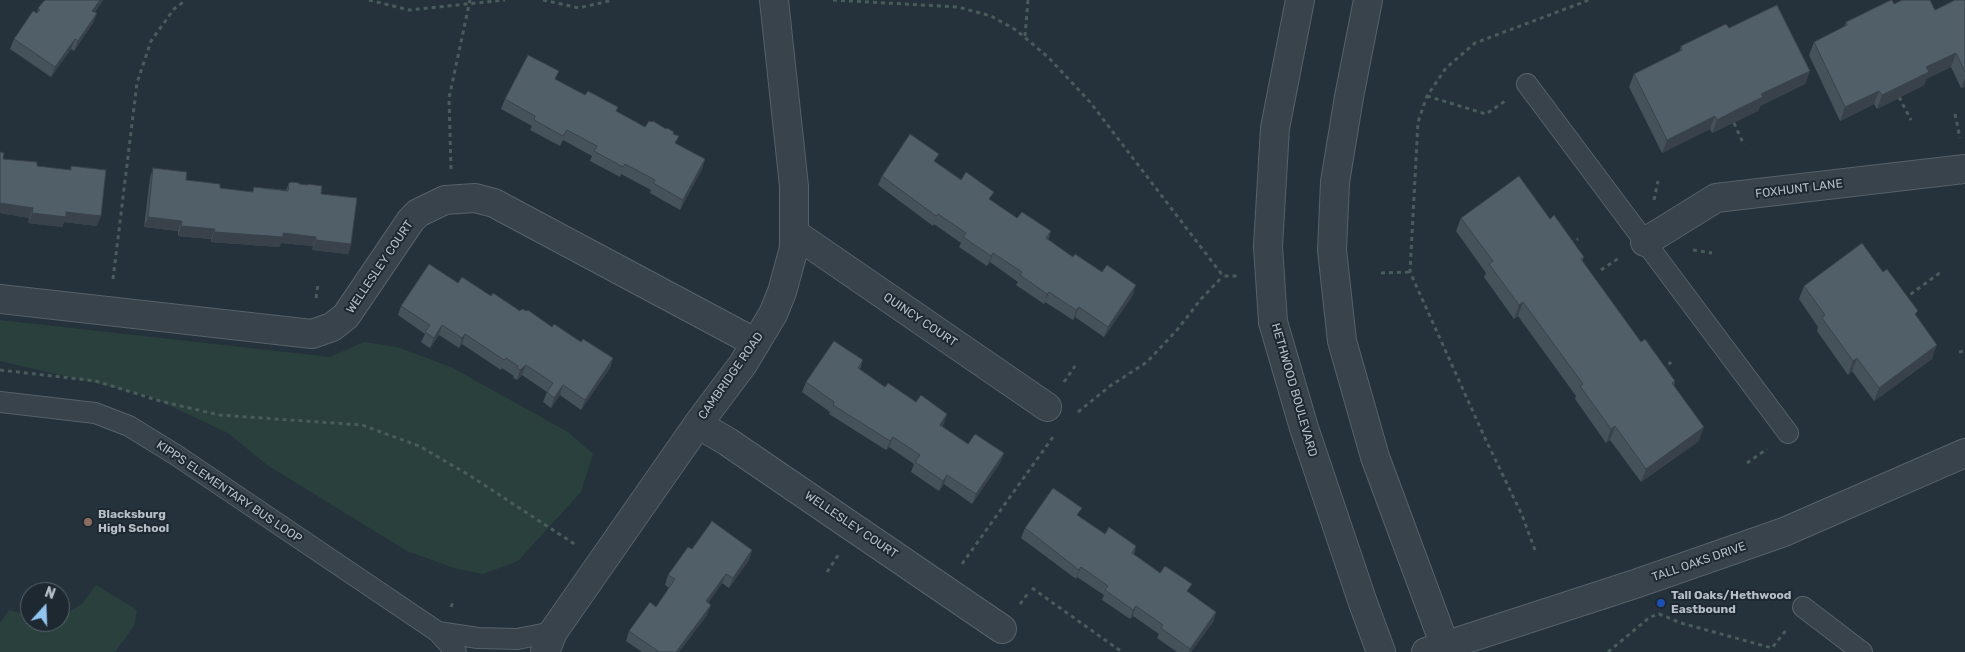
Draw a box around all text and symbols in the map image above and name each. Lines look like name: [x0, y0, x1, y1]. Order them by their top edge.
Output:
street label: FOXHUNT LANE: [1754, 176, 1844, 202]
street label: WELLESLEY COURT: [344, 218, 416, 316]
street label: QUINCY COURT: [880, 290, 960, 350]
street label: HETHWOOD BOULEVARD: [1268, 322, 1320, 458]
street label: CAMBRIDGE ROAD: [695, 330, 767, 422]
street label: KIPPS ELEMENTARY BUS LOOP: [153, 438, 305, 546]
street label: WELLESLEY COURT: [802, 489, 900, 561]
place label: Blacksburg High School: [98, 508, 169, 536]
marker: Blacksburg High School: [82, 516, 94, 528]
street label: TALL OAKS DRIVE: [1650, 539, 1748, 585]
north arrow: [20, 582, 70, 632]
text: N: [42, 584, 58, 603]
place label: Tall Oaks/Hethwood Eastbound: [1671, 589, 1791, 617]
marker: Tall Oaks/Hethwood Eastbound: [1655, 597, 1667, 609]

